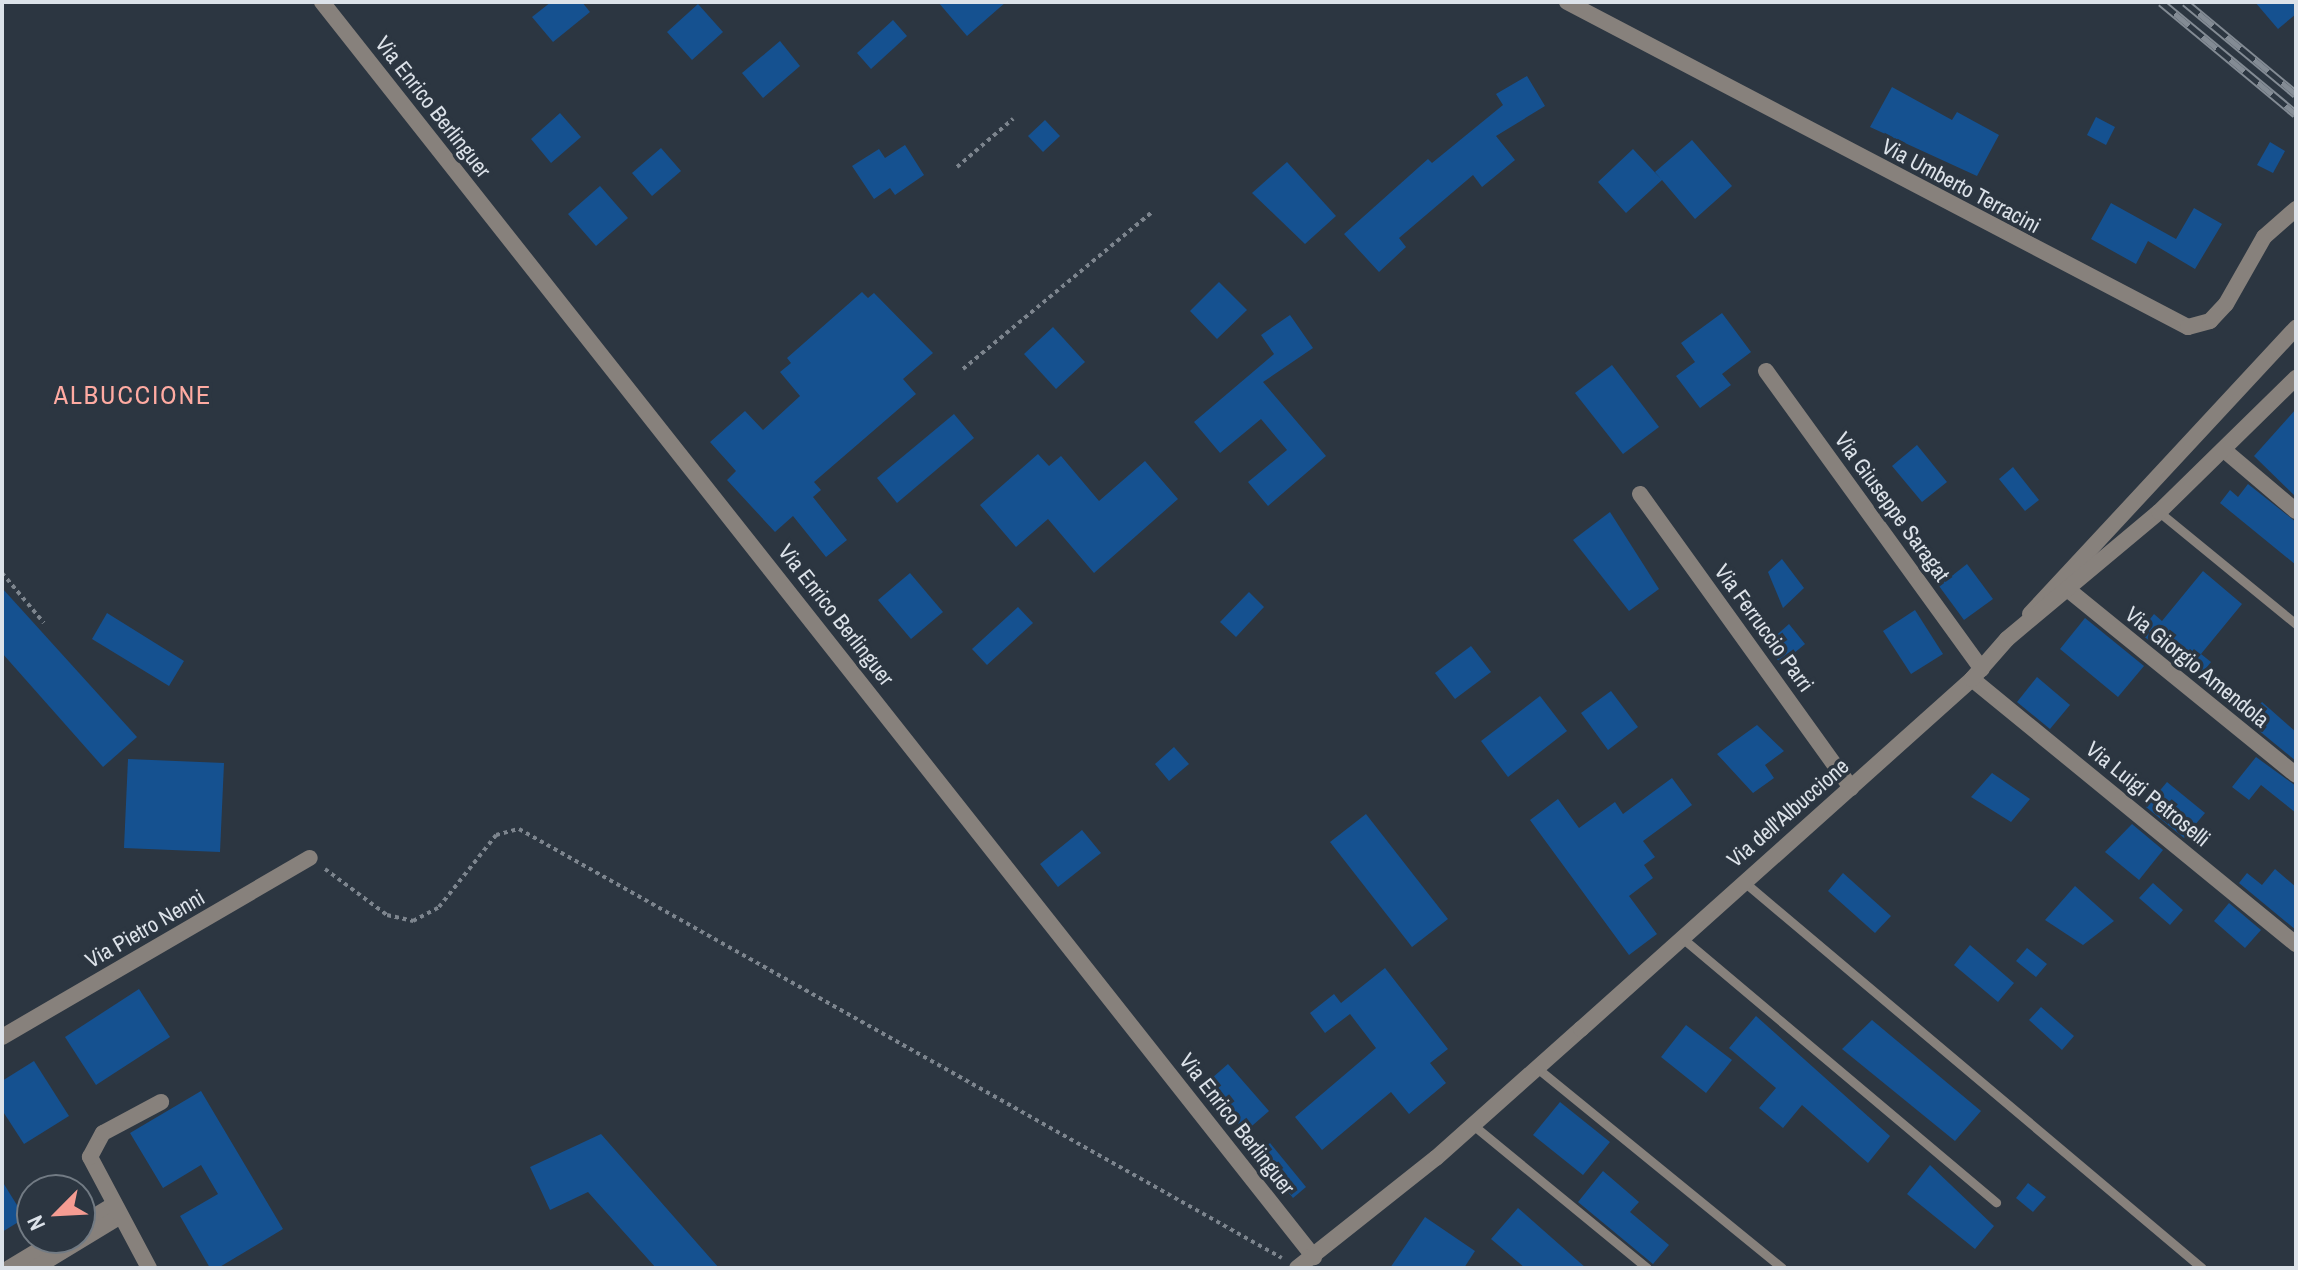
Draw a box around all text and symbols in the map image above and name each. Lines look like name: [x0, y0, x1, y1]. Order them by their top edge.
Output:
street label: Via Enrico Berlinguer: [370, 31, 496, 183]
street label: Via Umberto Terracini: [1877, 133, 2045, 239]
district label: ALBUCCIONE: [54, 379, 212, 411]
street label: Via Giuseppe Saragat: [1829, 427, 1955, 587]
street label: Via Enrico Berlinguer: [773, 539, 899, 691]
street label: Via Ferruccio Parri: [1709, 559, 1819, 697]
street label: Via Giorgio Amendola: [2119, 601, 2275, 733]
street label: Via Luigi Petroselli: [2081, 736, 2215, 852]
street label: Via dell'Albuccione: [1722, 753, 1854, 873]
street label: Via Pietro Nenni: [81, 884, 209, 974]
street label: Via Enrico Berlinguer: [1174, 1048, 1300, 1200]
north arrow: [16, 1174, 96, 1254]
text: N: [20, 1211, 52, 1235]

